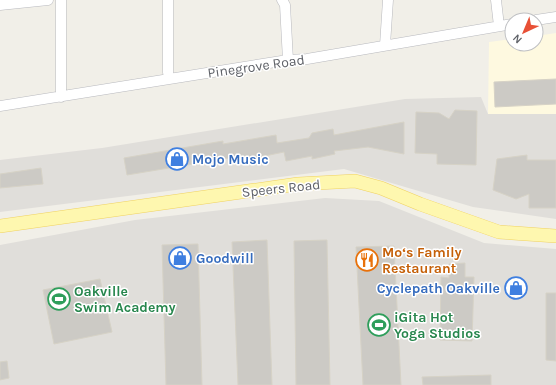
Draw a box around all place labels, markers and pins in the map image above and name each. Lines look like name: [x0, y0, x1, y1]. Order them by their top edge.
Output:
shop icon: Mojo Music: [164, 146, 190, 172]
place label: Mojo Music: [192, 151, 269, 168]
place label: Mo‘s Family Restaurant: [382, 244, 462, 277]
shop icon: Goodwill: [167, 245, 193, 271]
restaurant icon: Mo‘s Family Restaurant: [354, 247, 380, 273]
place label: Goodwill: [196, 250, 254, 267]
shop icon: Cyclepath Oakville: [503, 275, 529, 301]
place label: Cyclepath Oakville: [377, 280, 500, 297]
place label: Oakville Swim Academy: [74, 283, 176, 316]
sports icon: Oakville Swim Academy: [46, 286, 72, 312]
place label: iGita Hot Yoga Studios: [394, 309, 481, 342]
sports icon: iGita Hot Yoga Studios: [366, 312, 392, 338]

